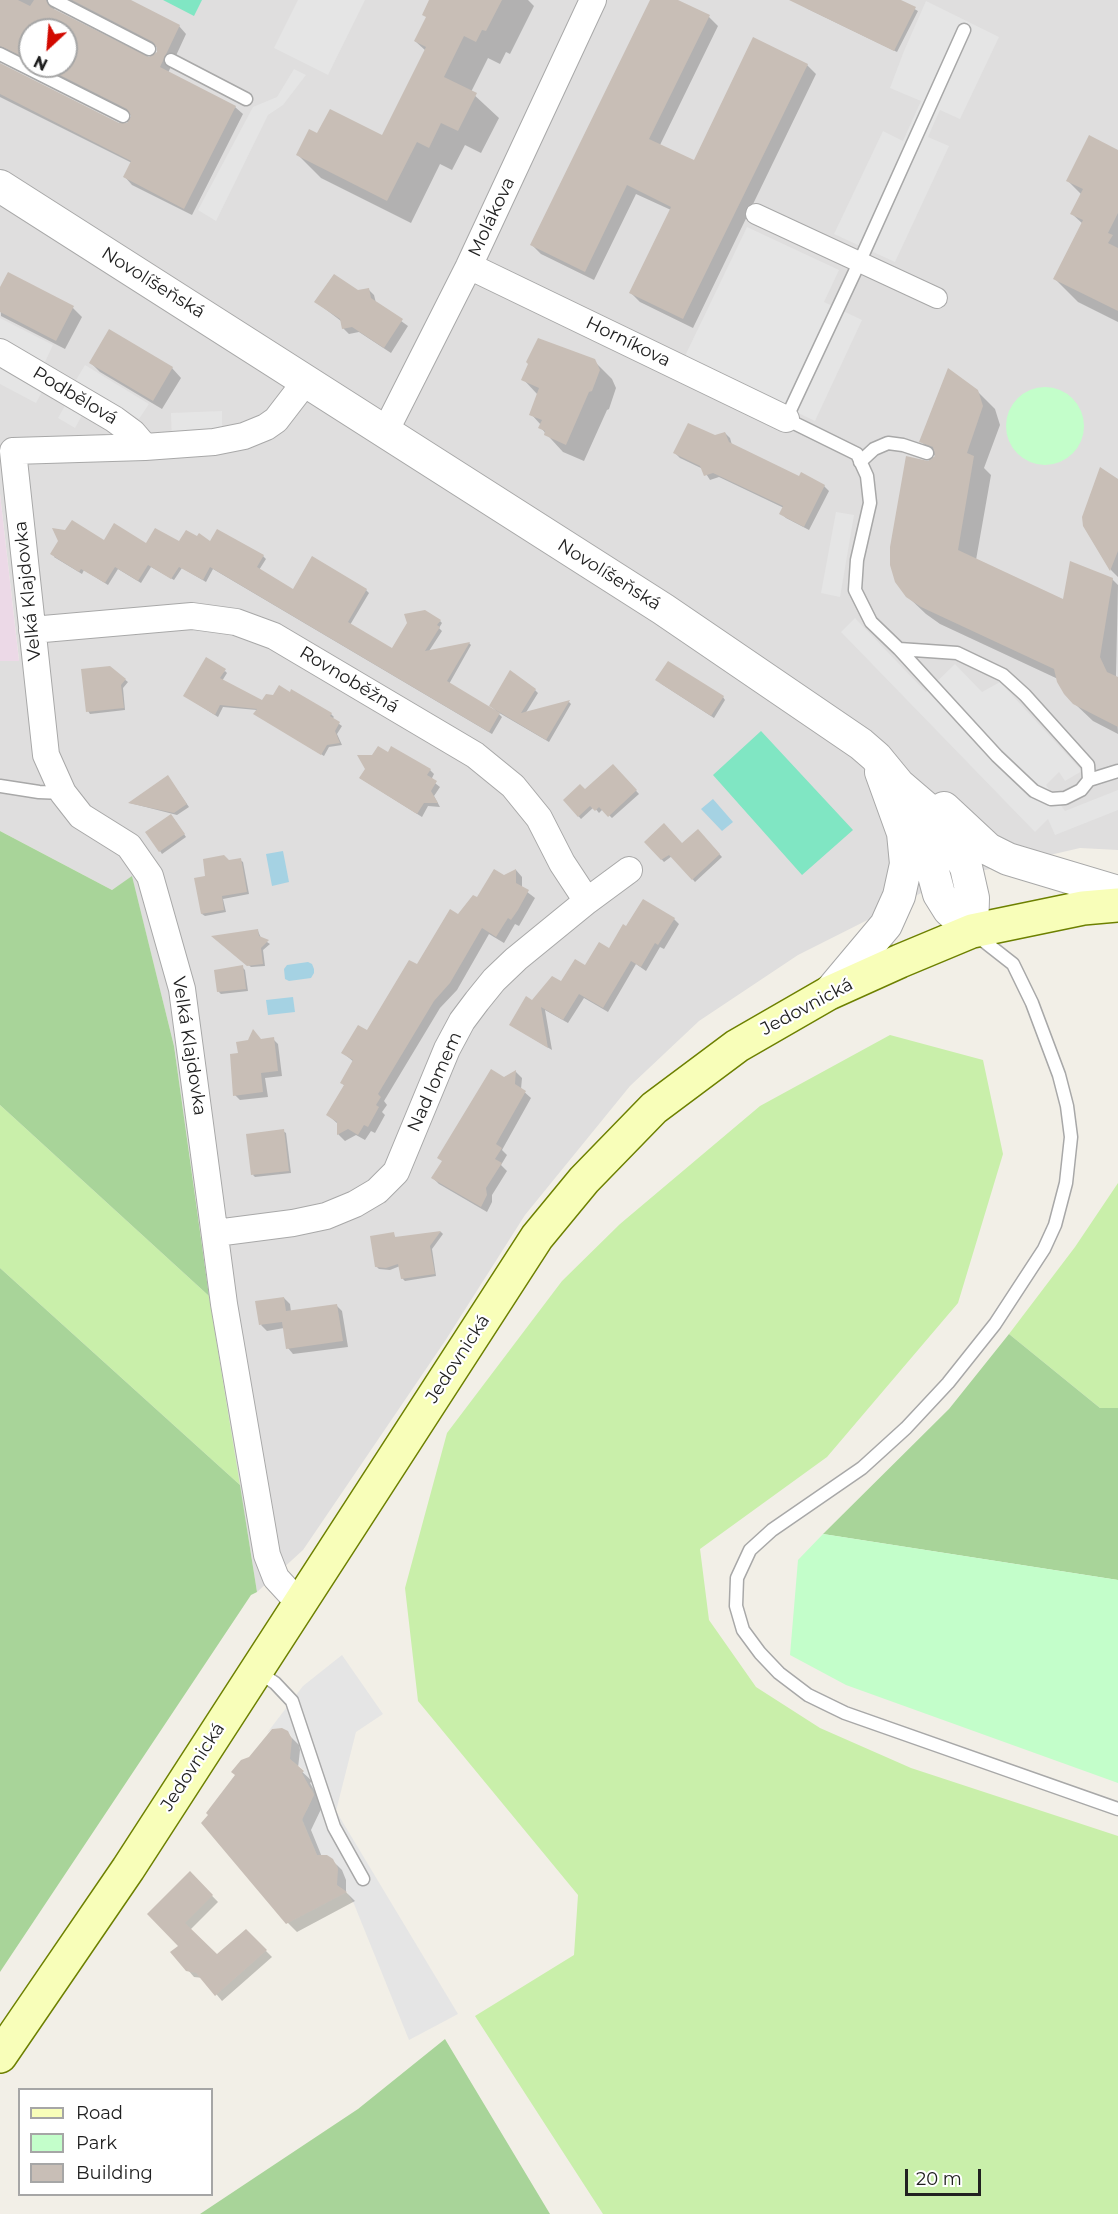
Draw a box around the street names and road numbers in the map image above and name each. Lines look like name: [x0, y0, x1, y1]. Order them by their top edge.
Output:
street label: Molákova: [464, 174, 520, 260]
street label: Novolíšeňská: [97, 243, 209, 323]
street label: Horníkova: [582, 312, 674, 372]
street label: Podbělová: [29, 362, 121, 430]
street label: Velká Klajdovka: [10, 520, 46, 662]
street label: Novolíšeňská: [553, 535, 665, 615]
street label: Rovnoběžná: [295, 642, 403, 718]
street label: Jedovnická: [757, 974, 857, 1040]
street label: Velká Klajdovka: [167, 975, 211, 1117]
street label: Nad lomem: [403, 1029, 467, 1135]
street label: Jedovnická: [421, 1311, 495, 1407]
street label: Jedovnická: [156, 1719, 230, 1815]

